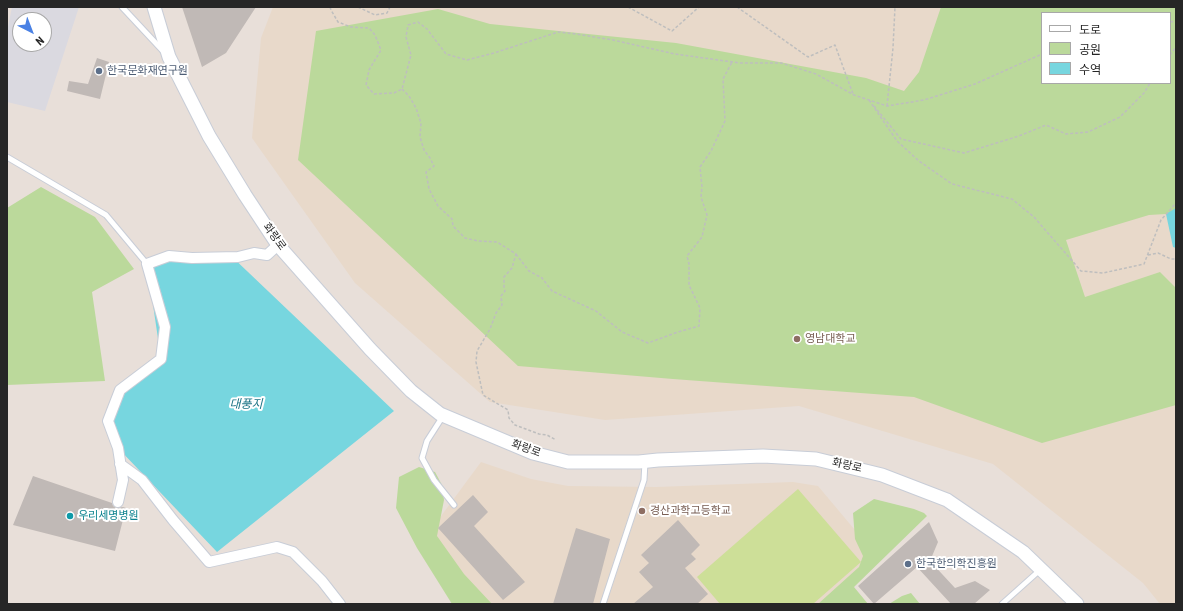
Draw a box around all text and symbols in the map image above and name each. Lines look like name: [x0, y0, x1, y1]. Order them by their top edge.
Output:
north arrow: [12, 12, 52, 52]
legend: [1041, 12, 1171, 84]
text: 도로: [1079, 23, 1101, 37]
text: N: [33, 33, 47, 48]
text: 공원: [1079, 43, 1101, 57]
text: 수역: [1079, 63, 1101, 77]
place label: 한국문화재연구원: [107, 64, 188, 78]
marker: 한국문화재연구원: [94, 66, 104, 76]
street label: 화랑로: [260, 221, 288, 253]
place label: 영남대학교: [805, 332, 856, 346]
marker: 영남대학교: [792, 334, 802, 344]
water label: 대풍지: [229, 398, 263, 412]
street label: 화랑로: [509, 438, 543, 460]
street label: 화랑로: [831, 456, 863, 476]
place label: 경산과학고등학교: [650, 504, 731, 518]
marker: 경산과학고등학교: [637, 506, 647, 516]
place label: 우리세명병원: [78, 509, 139, 523]
marker: 우리세명병원: [65, 511, 75, 521]
place label: 한국한의학진흥원: [916, 557, 997, 571]
marker: 한국한의학진흥원: [903, 559, 913, 569]

